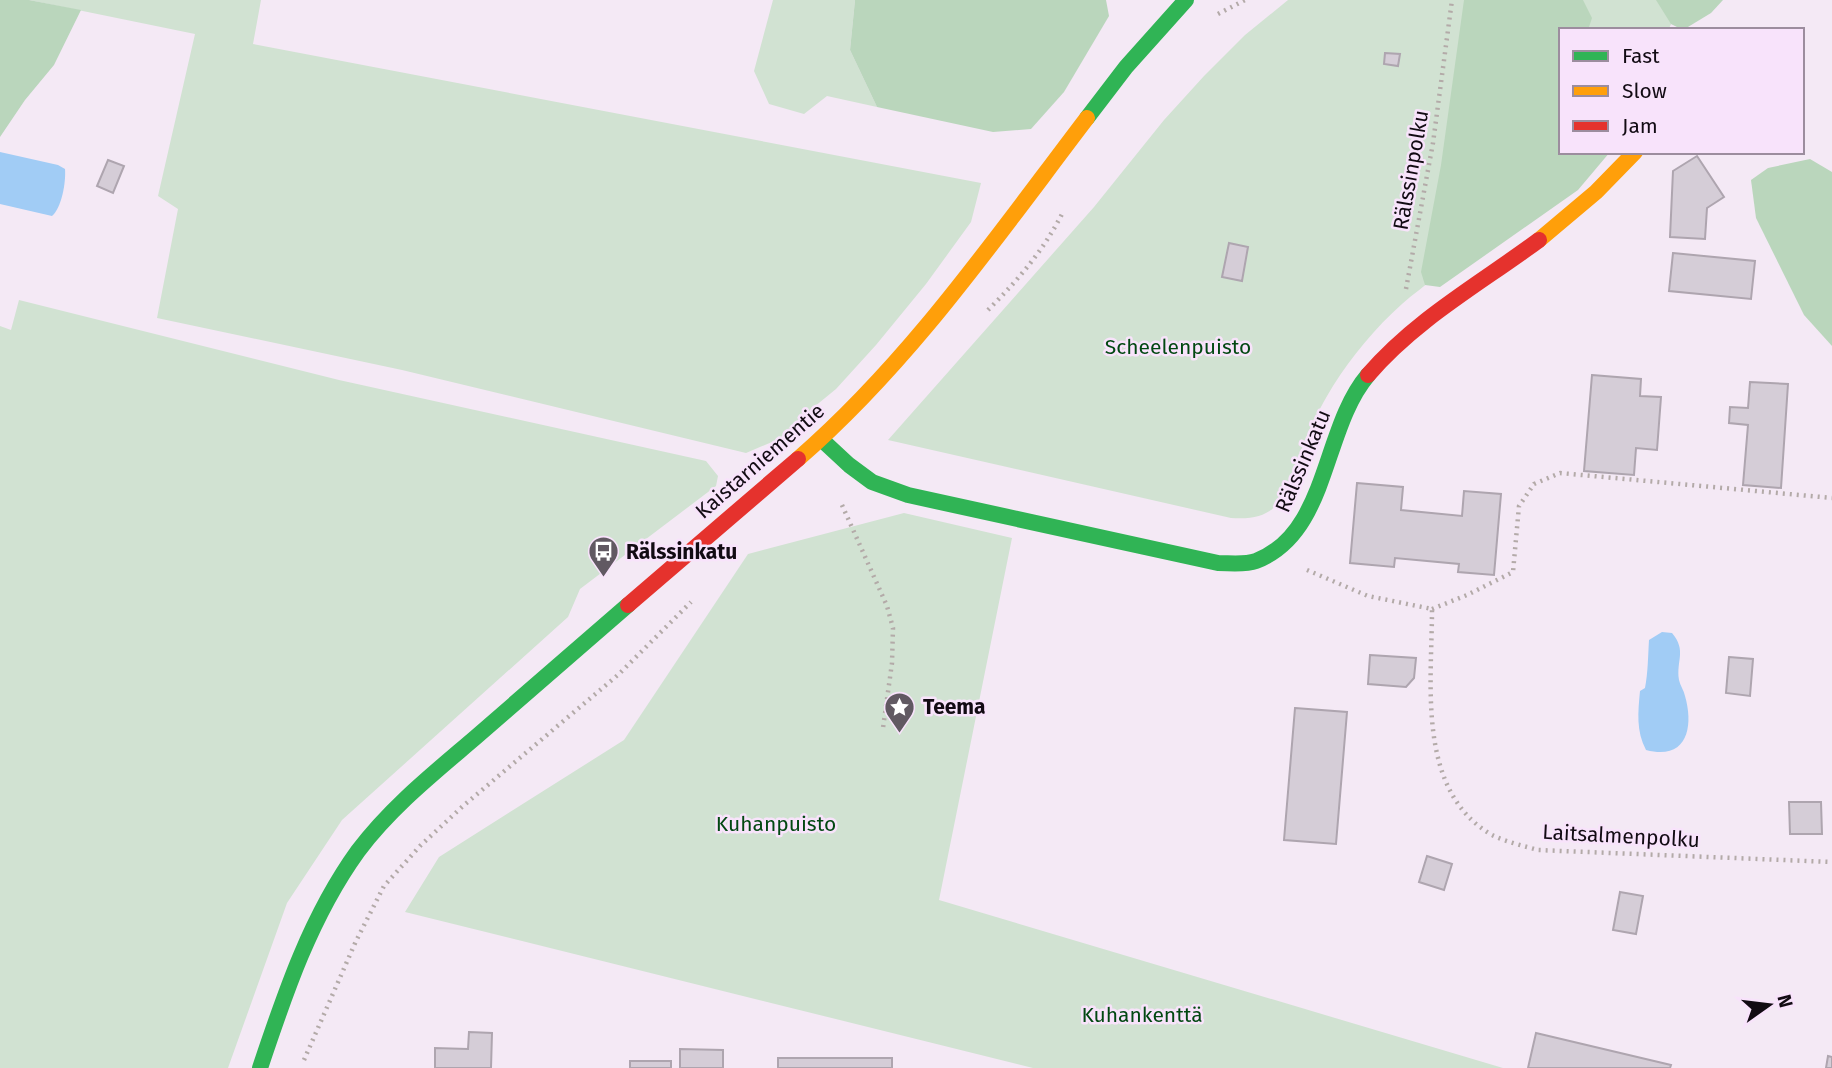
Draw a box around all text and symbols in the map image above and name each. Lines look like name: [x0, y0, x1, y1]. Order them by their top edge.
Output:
legend: [1559, 28, 1804, 154]
text: Fast: [1622, 43, 1660, 69]
text: Slow: [1622, 78, 1667, 104]
street label: Rälssinpolku: [1388, 108, 1434, 232]
text: Jam: [1622, 113, 1658, 139]
park label: Scheelenpuisto: [1105, 334, 1251, 360]
street label: Kaistarniementie: [690, 398, 830, 524]
street label: Rälssinkatu: [1270, 406, 1336, 516]
bus stop icon: Rälssinkatu: [586, 535, 620, 579]
place label: Rälssinkatu: [626, 539, 737, 565]
place icon: Teema: [883, 690, 917, 734]
place label: Teema: [923, 694, 986, 720]
park label: Kuhanpuisto: [716, 811, 836, 837]
street label: Laitsalmenpolku: [1542, 819, 1700, 853]
north arrow: [1734, 970, 1804, 1040]
text: N: [1772, 992, 1798, 1010]
park label: Kuhankenttä: [1081, 1002, 1203, 1028]

